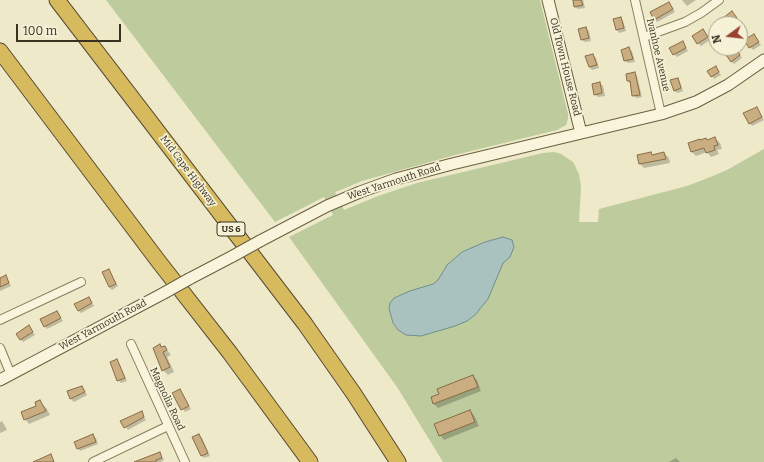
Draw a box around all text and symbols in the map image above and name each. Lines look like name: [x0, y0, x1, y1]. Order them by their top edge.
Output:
scale bar: [18, 16, 123, 42]
north arrow: [708, 16, 748, 56]
street label: Old Town House Road: [547, 17, 583, 117]
street label: Ivanhoe Avenue: [644, 17, 672, 93]
text: 100 m: [23, 24, 57, 38]
text: N: [710, 33, 724, 45]
street label: Mid Cape Highway: [157, 133, 219, 209]
street label: West Yarmouth Road: [346, 161, 442, 203]
road number: US 6: [217, 222, 245, 236]
street label: West Yarmouth Road: [57, 297, 149, 353]
street label: Magnolia Road: [147, 365, 187, 433]

